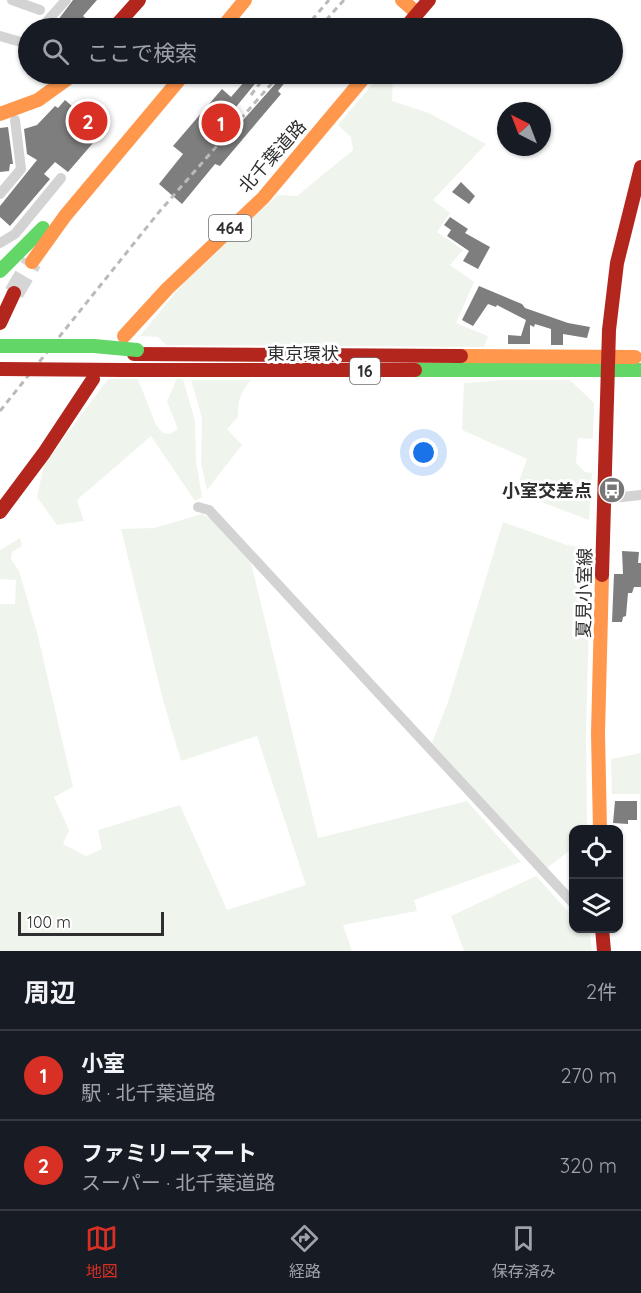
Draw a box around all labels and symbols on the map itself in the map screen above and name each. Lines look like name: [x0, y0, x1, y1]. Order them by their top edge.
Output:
pin: 2: [68, 98, 107, 144]
pin: 1: [202, 100, 240, 146]
north arrow: [497, 102, 551, 156]
street label: 北千葉道路: [233, 115, 311, 197]
road number: 464: [209, 215, 251, 241]
street label: 東京環状: [267, 342, 339, 365]
road number: 16: [350, 358, 380, 384]
your location: [409, 438, 438, 467]
bus stop icon: 小室交差点: [597, 475, 627, 505]
place label: 小室交差点: [502, 479, 592, 502]
street label: 夏見小室線: [572, 548, 596, 638]
scale bar: [18, 909, 164, 936]

